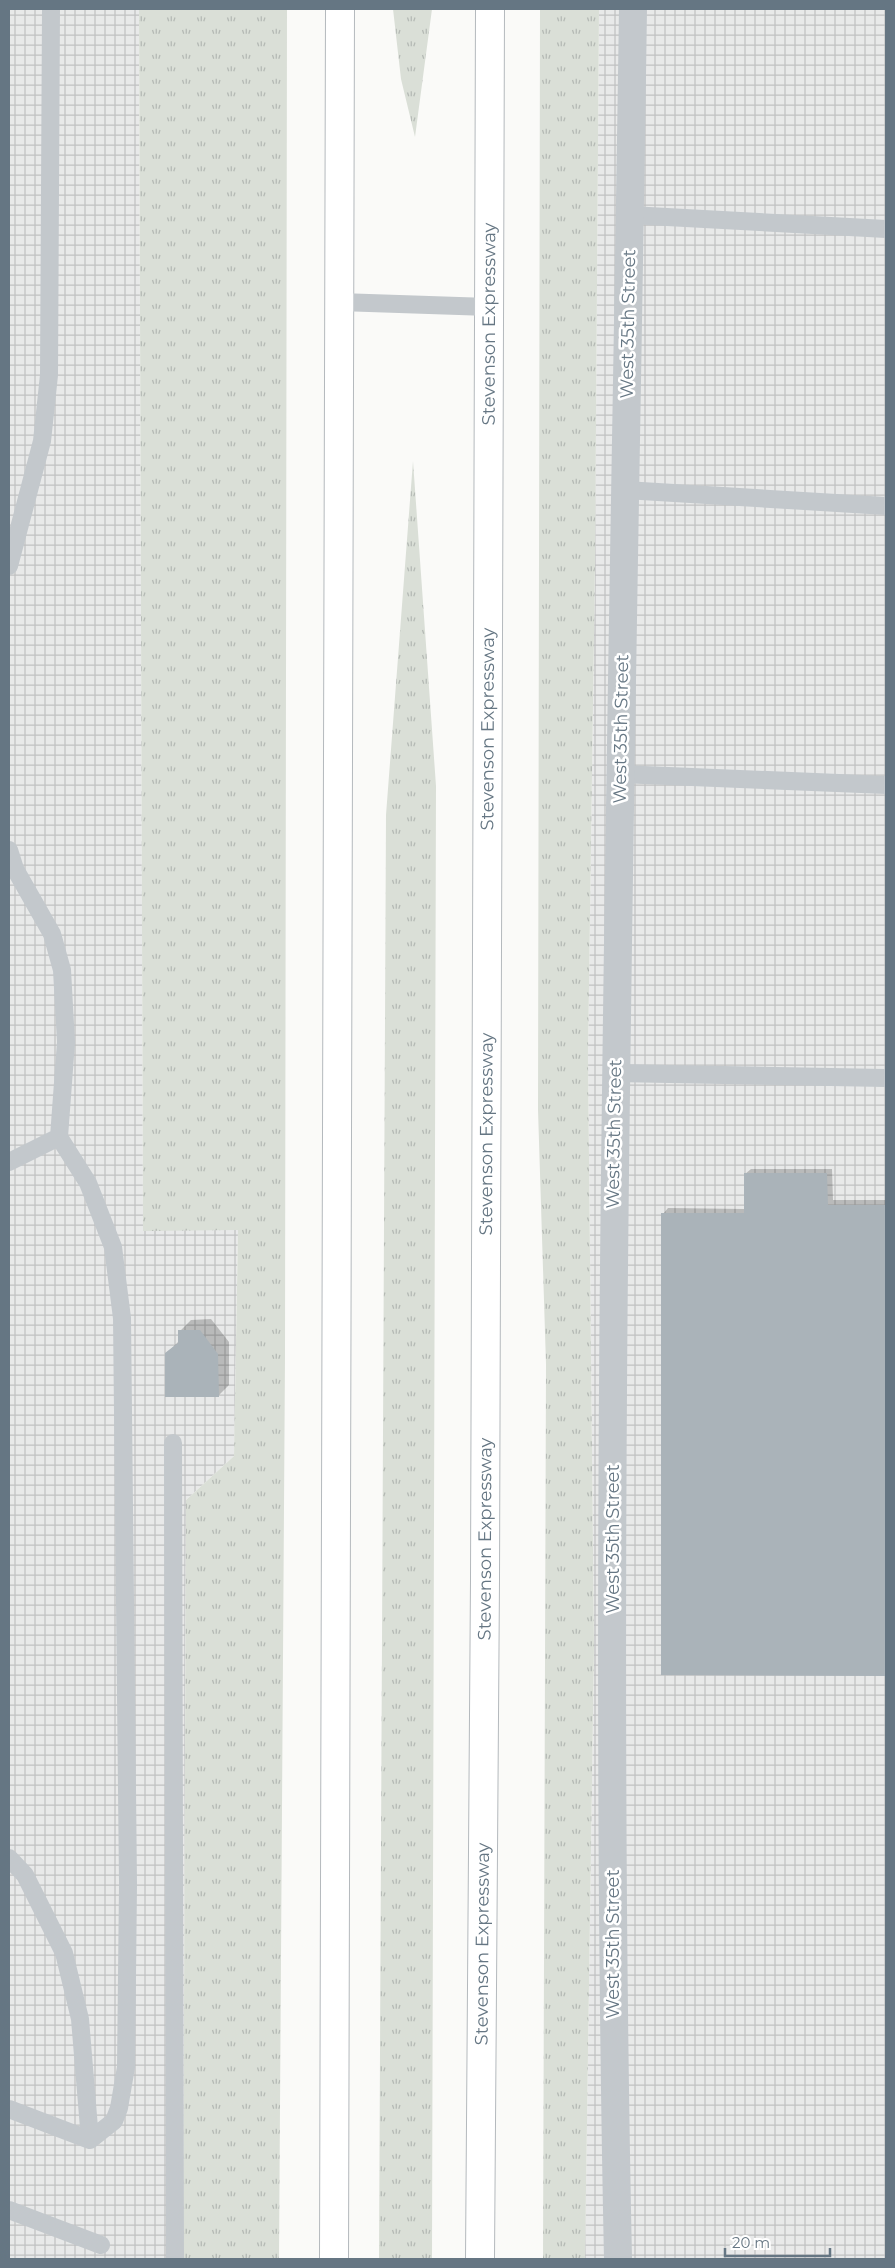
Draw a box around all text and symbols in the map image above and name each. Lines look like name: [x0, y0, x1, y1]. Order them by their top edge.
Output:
street label: Stevenson Expressway: [478, 222, 500, 425]
street label: West 35th Street: [616, 249, 640, 399]
street label: Stevenson Expressway: [476, 627, 499, 830]
street label: West 35th Street: [609, 654, 633, 804]
street label: Stevenson Expressway: [475, 1032, 498, 1235]
street label: West 35th Street: [602, 1059, 626, 1209]
street label: Stevenson Expressway: [474, 1437, 496, 1640]
street label: West 35th Street: [602, 1464, 624, 1614]
street label: Stevenson Expressway: [471, 1842, 494, 2045]
street label: West 35th Street: [602, 1869, 624, 2019]
scale bar: [725, 2226, 830, 2258]
text: 20 m: [732, 2233, 770, 2252]

